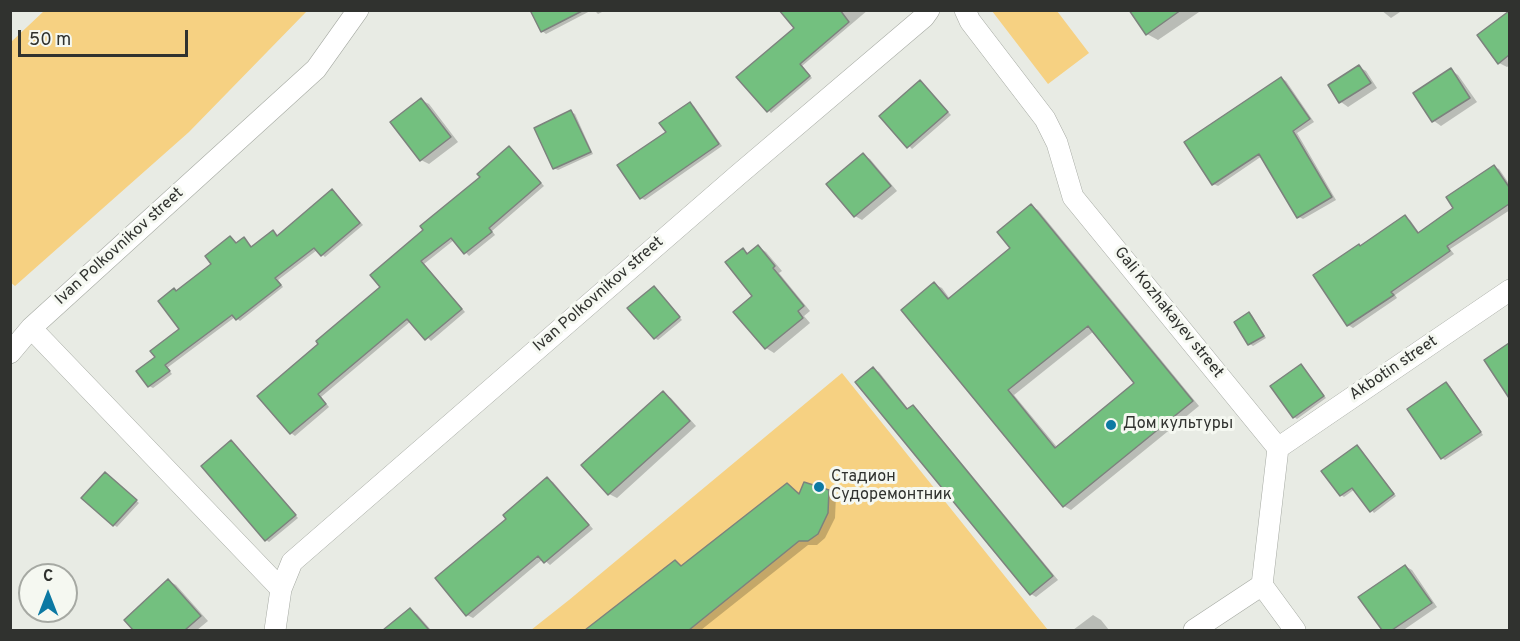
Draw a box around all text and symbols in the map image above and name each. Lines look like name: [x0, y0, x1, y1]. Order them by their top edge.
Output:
scale bar: [21, 18, 190, 56]
text: 50 m: [29, 29, 71, 52]
street label: Ivan Polkovnikov street: [52, 184, 188, 310]
street label: Ivan Polkovnikov street: [530, 233, 668, 357]
street label: Gali Kozhakayev street: [1109, 244, 1227, 382]
street label: Akbotin street: [1346, 333, 1442, 405]
place label: Дом культуры: [1123, 415, 1233, 435]
marker: Дом культуры: [1104, 418, 1118, 432]
place label: Стадион Судоремонтник: [831, 468, 952, 506]
marker: Стадион Судоремонтник: [812, 480, 826, 494]
north arrow: [18, 563, 78, 623]
text: С: [43, 567, 53, 587]

